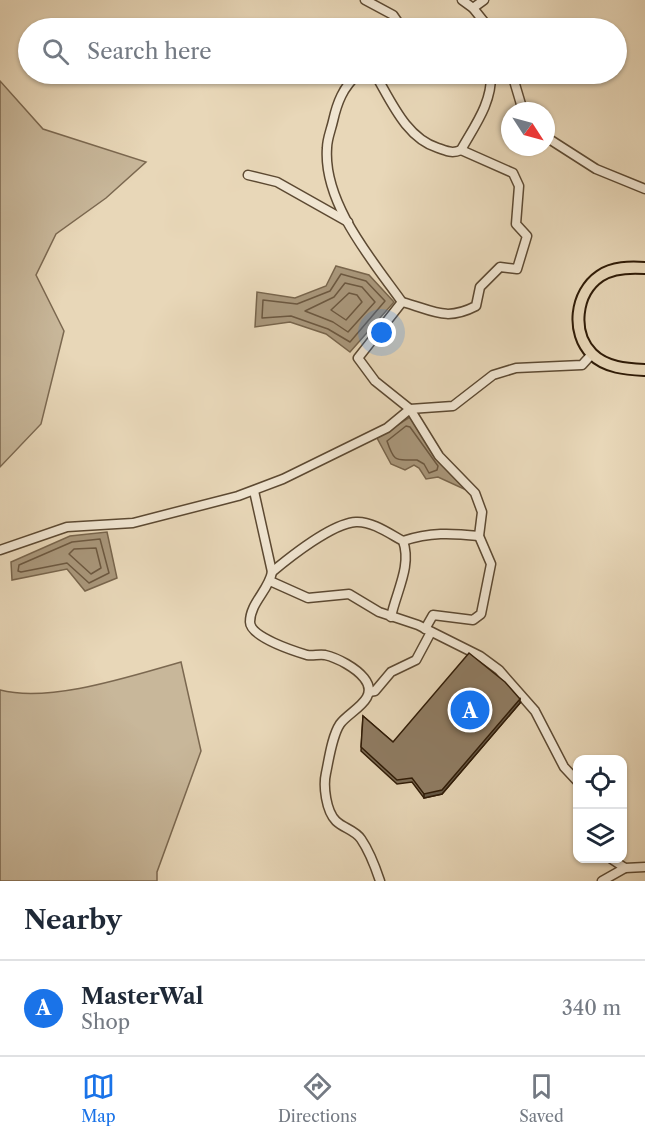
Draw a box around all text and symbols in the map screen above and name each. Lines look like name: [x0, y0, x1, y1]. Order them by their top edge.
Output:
search box: [18, 18, 627, 84]
icon: search: [39, 35, 72, 68]
text: Search here: [87, 38, 212, 65]
north arrow: [501, 102, 555, 156]
your location: [367, 318, 396, 347]
pin: A: [450, 688, 490, 732]
map controls: [573, 755, 627, 863]
button: locate: [573, 755, 627, 809]
button: layers: [573, 809, 627, 863]
text: Nearby: [24, 904, 122, 936]
text: MasterWal: [81, 983, 203, 1010]
text: A: [36, 996, 51, 1020]
text: 340 m: [562, 996, 621, 1020]
text: Shop: [81, 1010, 130, 1034]
tab: Map: [81, 1070, 116, 1126]
tab: Directions: [278, 1070, 357, 1126]
tab: Saved: [519, 1070, 564, 1126]

